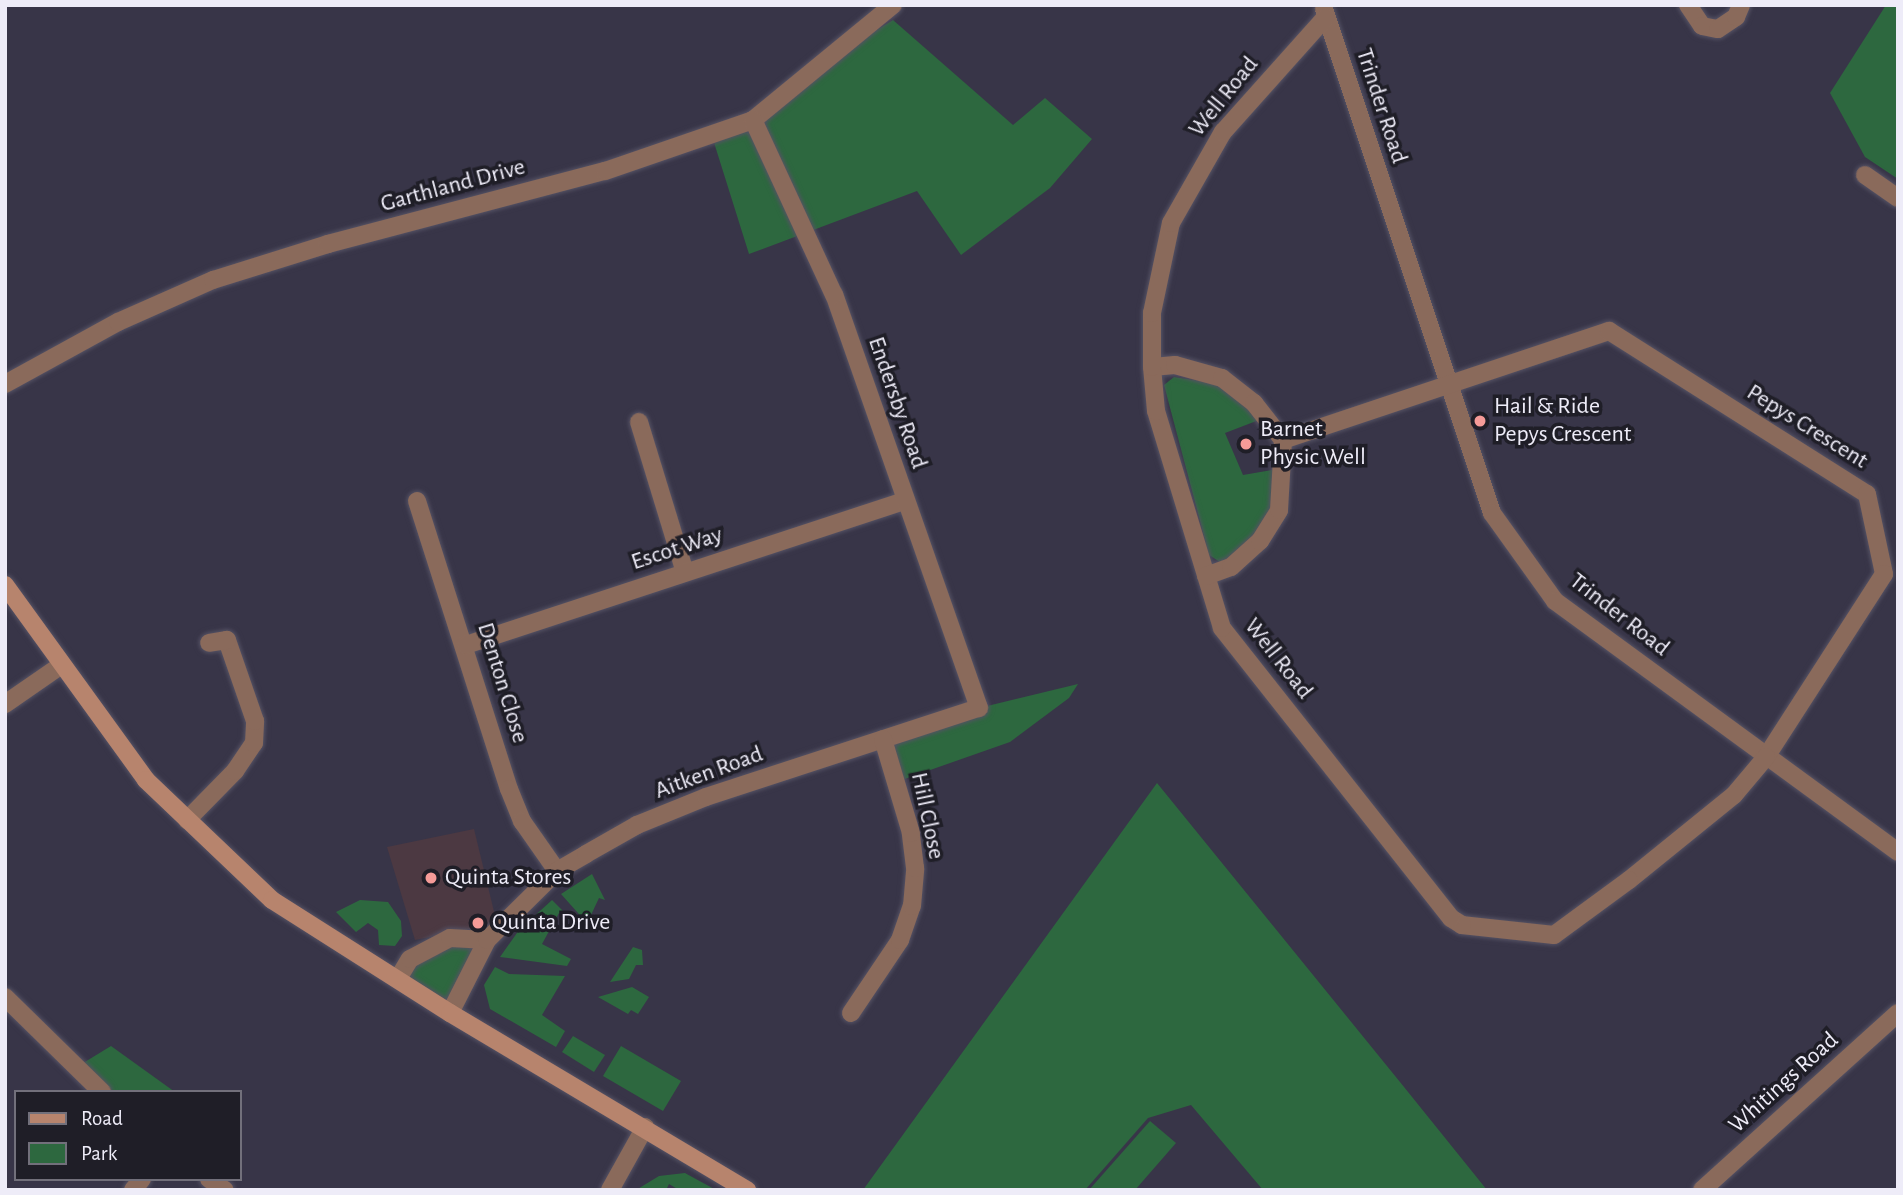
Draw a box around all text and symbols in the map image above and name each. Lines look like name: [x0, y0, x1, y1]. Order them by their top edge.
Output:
street label: Trinder Road: [1349, 45, 1413, 167]
street label: Well Road: [1183, 51, 1265, 143]
street label: Garthland Drive: [378, 153, 528, 219]
street label: Endersby Road: [861, 333, 933, 473]
street label: Pepys Crescent: [1741, 378, 1873, 476]
place label: Hail & Ride Pepys Crescent: [1494, 393, 1632, 449]
marker: Hail & Ride Pepys Crescent: [1472, 413, 1488, 429]
place label: Barnet Physic Well: [1260, 416, 1366, 472]
marker: Barnet Physic Well: [1238, 436, 1254, 452]
street label: Escot Way: [628, 521, 726, 577]
street label: Trinder Road: [1563, 567, 1675, 663]
street label: Well Road: [1237, 613, 1319, 705]
street label: Denton Close: [470, 619, 534, 747]
street label: Aitken Road: [651, 740, 767, 806]
street label: Hill Close: [904, 770, 950, 862]
place label: Quinta Stores: [445, 864, 571, 892]
marker: Quinta Stores: [423, 870, 439, 886]
place label: Quinta Drive: [492, 909, 610, 937]
marker: Quinta Drive: [470, 915, 486, 931]
street label: Whitings Road: [1723, 1026, 1845, 1140]
legend: [14, 1090, 242, 1181]
text: Road: [81, 1108, 123, 1129]
text: Park: [81, 1143, 117, 1164]

